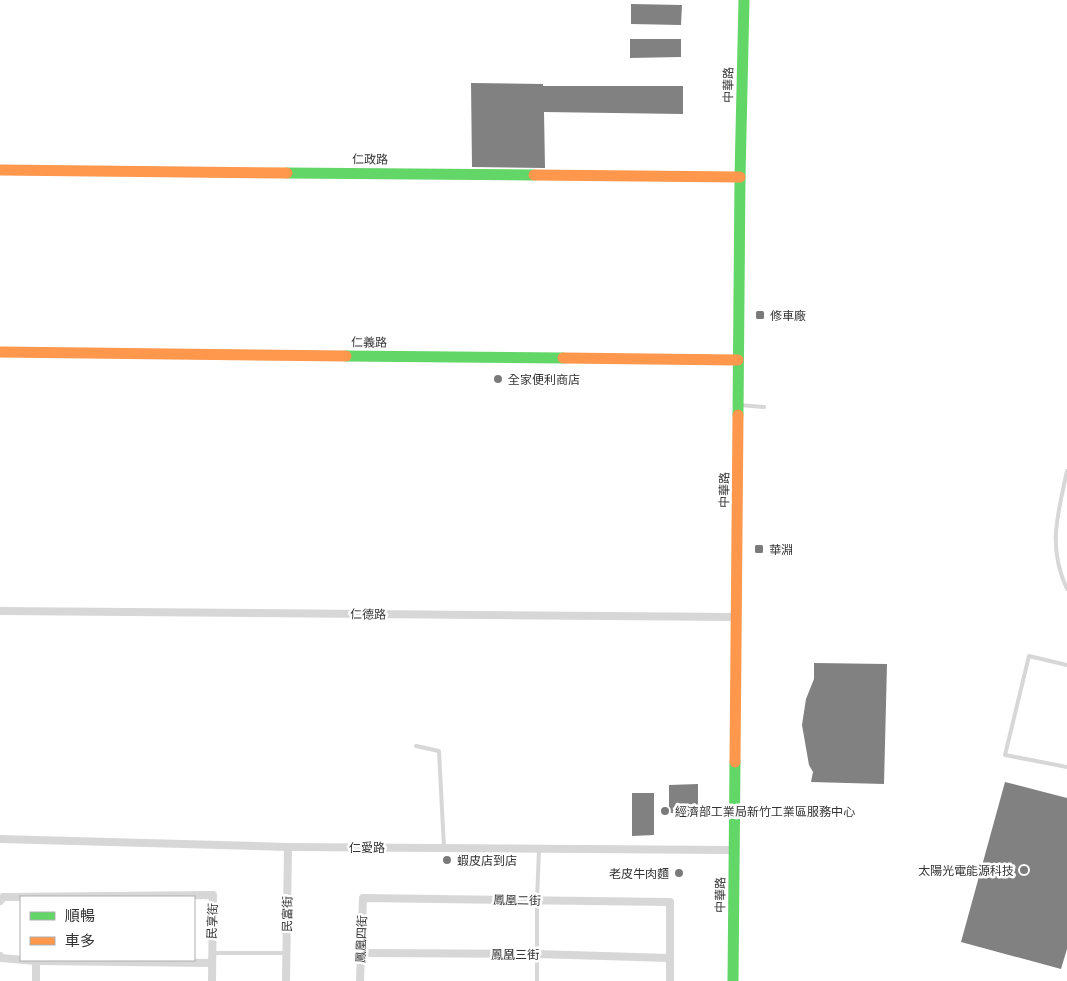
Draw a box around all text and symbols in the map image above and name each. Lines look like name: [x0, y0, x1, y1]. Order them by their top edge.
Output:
street label: 中華路: [720, 67, 736, 103]
street label: 仁政路: [352, 151, 388, 167]
place label: 修車廠: [770, 308, 806, 323]
marker: 修車廠: [754, 309, 766, 321]
street label: 仁義路: [351, 334, 387, 350]
place label: 全家便利商店: [508, 372, 580, 387]
marker: 全家便利商店: [492, 373, 504, 385]
street label: 中華路: [716, 472, 732, 508]
place label: 華淵: [769, 542, 793, 557]
marker: 華淵: [753, 543, 765, 555]
street label: 仁德路: [350, 606, 386, 622]
place label: 經濟部工業局新竹工業區服務中心: [675, 804, 855, 819]
marker: 經濟部工業局新竹工業區服務中心: [659, 805, 671, 817]
street label: 仁愛路: [349, 840, 385, 855]
place label: 蝦皮店到店: [457, 853, 517, 868]
marker: 蝦皮店到店: [441, 854, 453, 866]
place label: 太陽光電能源科技: [918, 863, 1014, 878]
marker: 太陽光電能源科技: [1018, 864, 1030, 876]
place label: 老皮牛肉麵: [609, 866, 669, 881]
marker: 老皮牛肉麵: [673, 867, 685, 879]
street label: 中華路: [712, 877, 728, 913]
street label: 鳳凰二街: [493, 892, 541, 908]
legend: [20, 896, 195, 961]
street label: 民富街: [279, 896, 295, 932]
street label: 民享街: [204, 903, 220, 939]
text: 順暢: [65, 906, 95, 925]
street label: 鳳凰四街: [353, 915, 369, 963]
text: 車多: [65, 931, 95, 950]
street label: 鳳凰三街: [491, 947, 539, 962]

